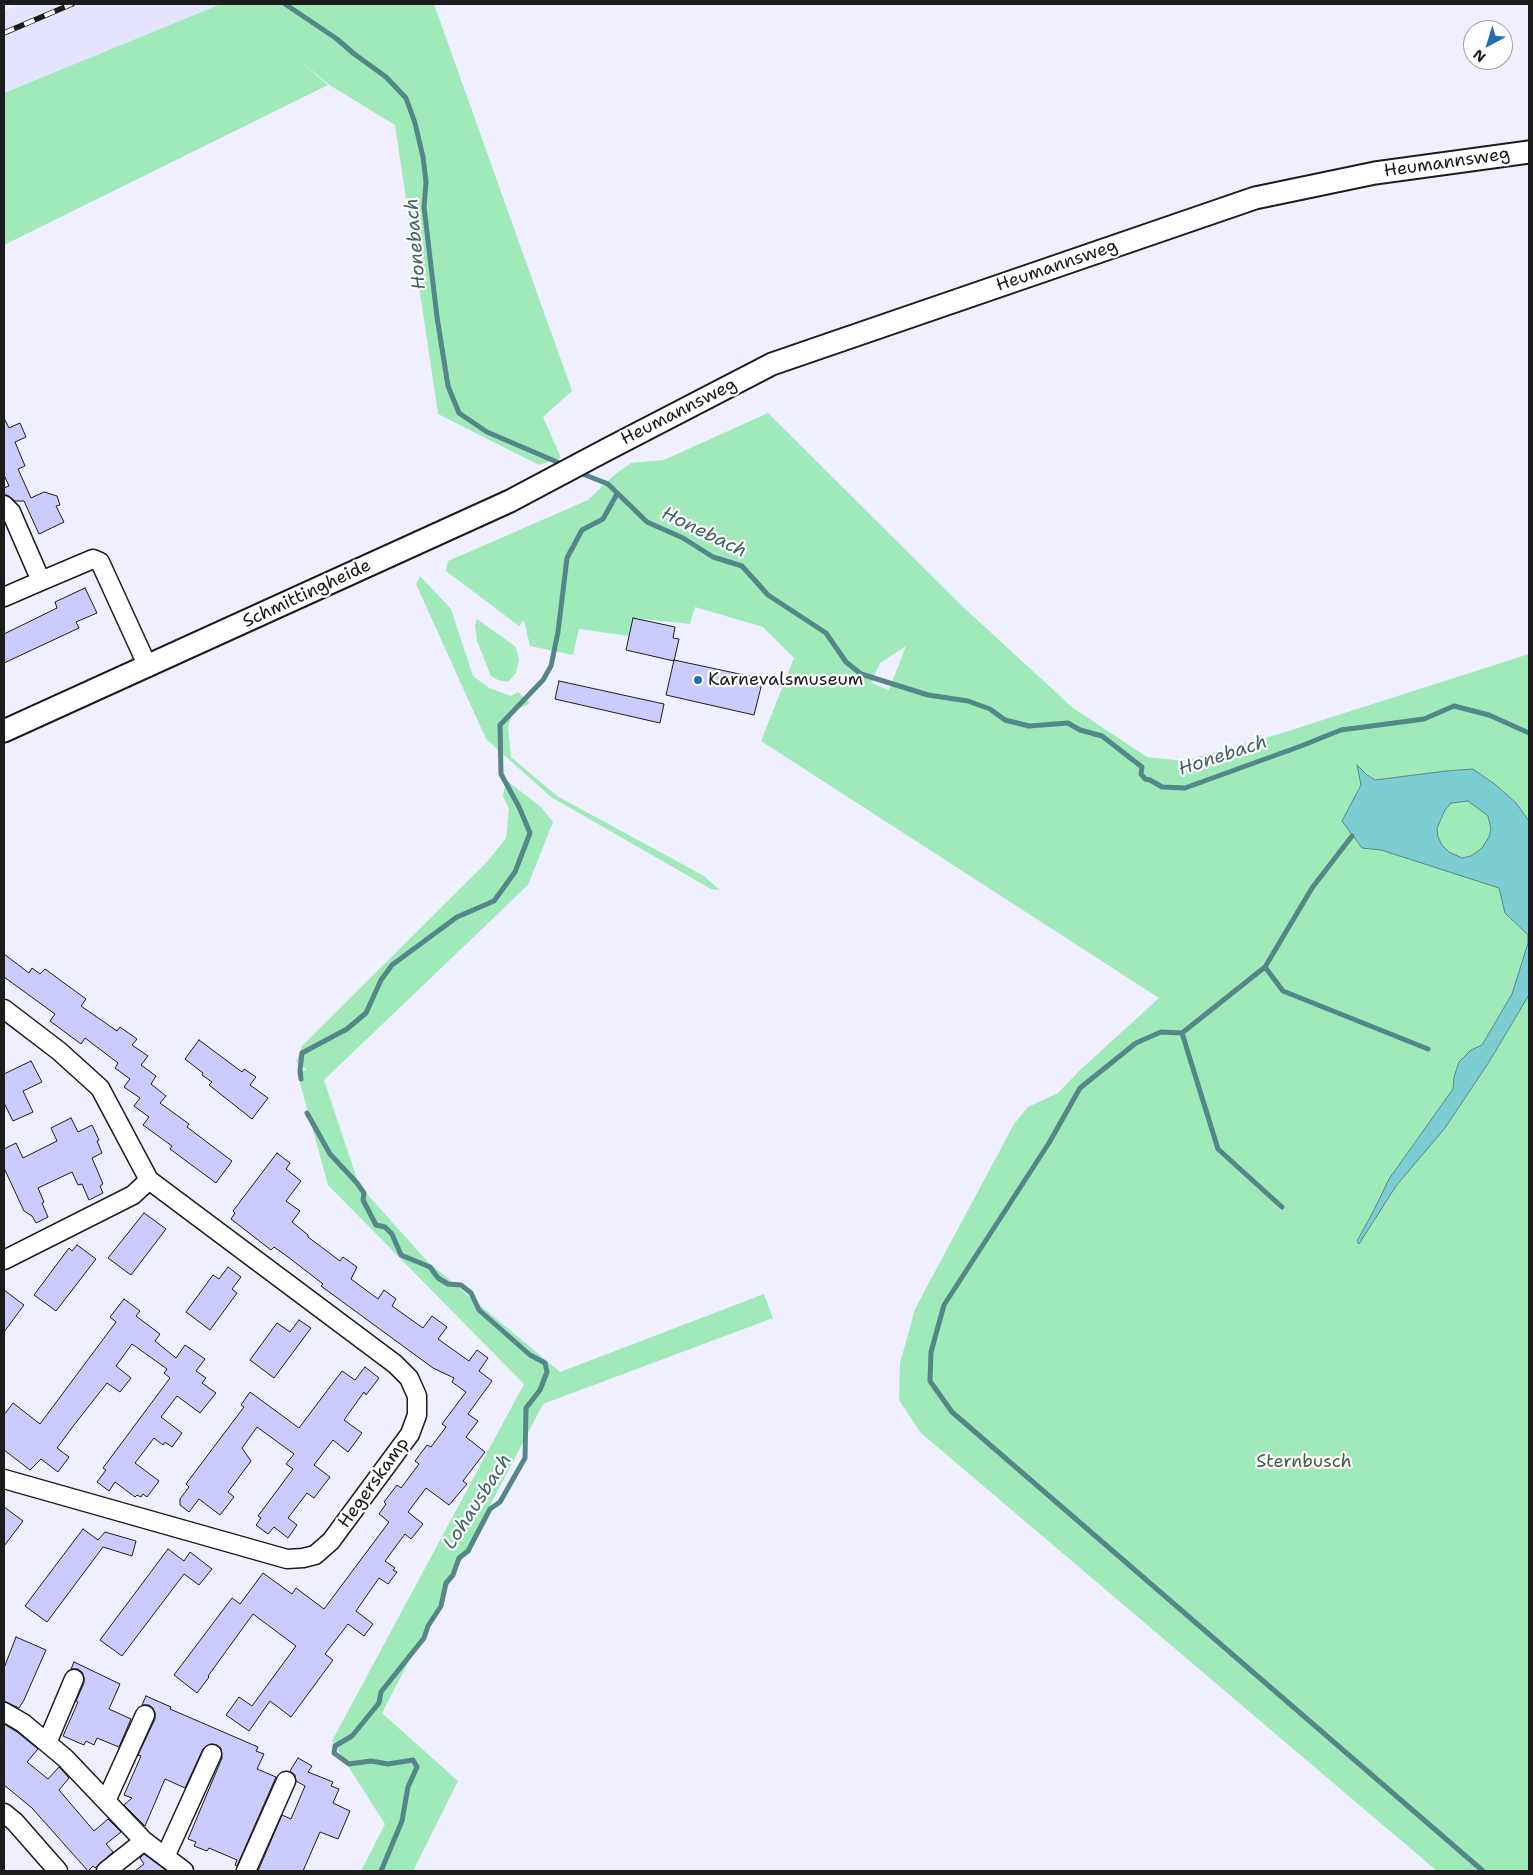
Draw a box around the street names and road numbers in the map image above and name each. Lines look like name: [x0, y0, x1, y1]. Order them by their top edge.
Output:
street label: Heumannsweg: [1383, 143, 1511, 183]
street label: Heumannsweg: [994, 235, 1120, 297]
street label: Heumannsweg: [618, 374, 740, 450]
street label: Schmittingheide: [240, 555, 374, 633]
street label: Hegerskamp: [334, 1433, 414, 1533]

